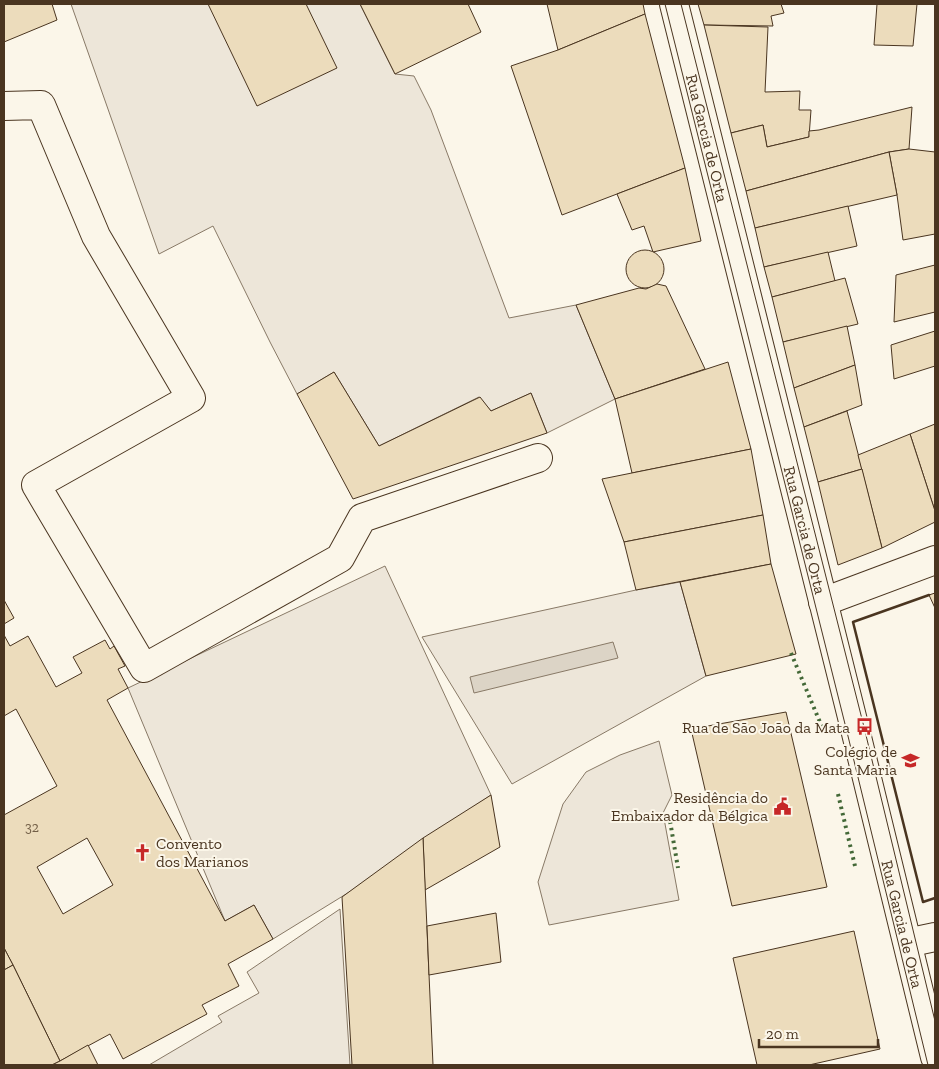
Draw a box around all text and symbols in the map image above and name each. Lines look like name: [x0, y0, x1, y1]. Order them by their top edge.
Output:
street label: Rua Garcia de Orta: [682, 72, 733, 204]
street label: Rua Garcia de Orta: [780, 464, 830, 596]
bus stop icon: Rua de São João da Mata: [854, 717, 874, 737]
place label: Rua de São João da Mata: [682, 718, 850, 737]
place label: Colégio de Santa Maria: [814, 742, 897, 779]
school or university icon: Colégio de Santa Maria: [901, 750, 921, 770]
place label: Residência do Embaixador da Bélgica: [611, 788, 768, 825]
public building icon: Residência do Embaixador da Bélgica: [772, 796, 792, 816]
house number: 32: [25, 819, 39, 836]
place label: Convento dos Marianos: [156, 834, 249, 871]
church icon: Convento dos Marianos: [132, 842, 152, 862]
street label: Rua Garcia de Orta: [878, 858, 927, 990]
scale bar: [759, 1016, 878, 1048]
text: 20 m: [766, 1025, 799, 1043]

